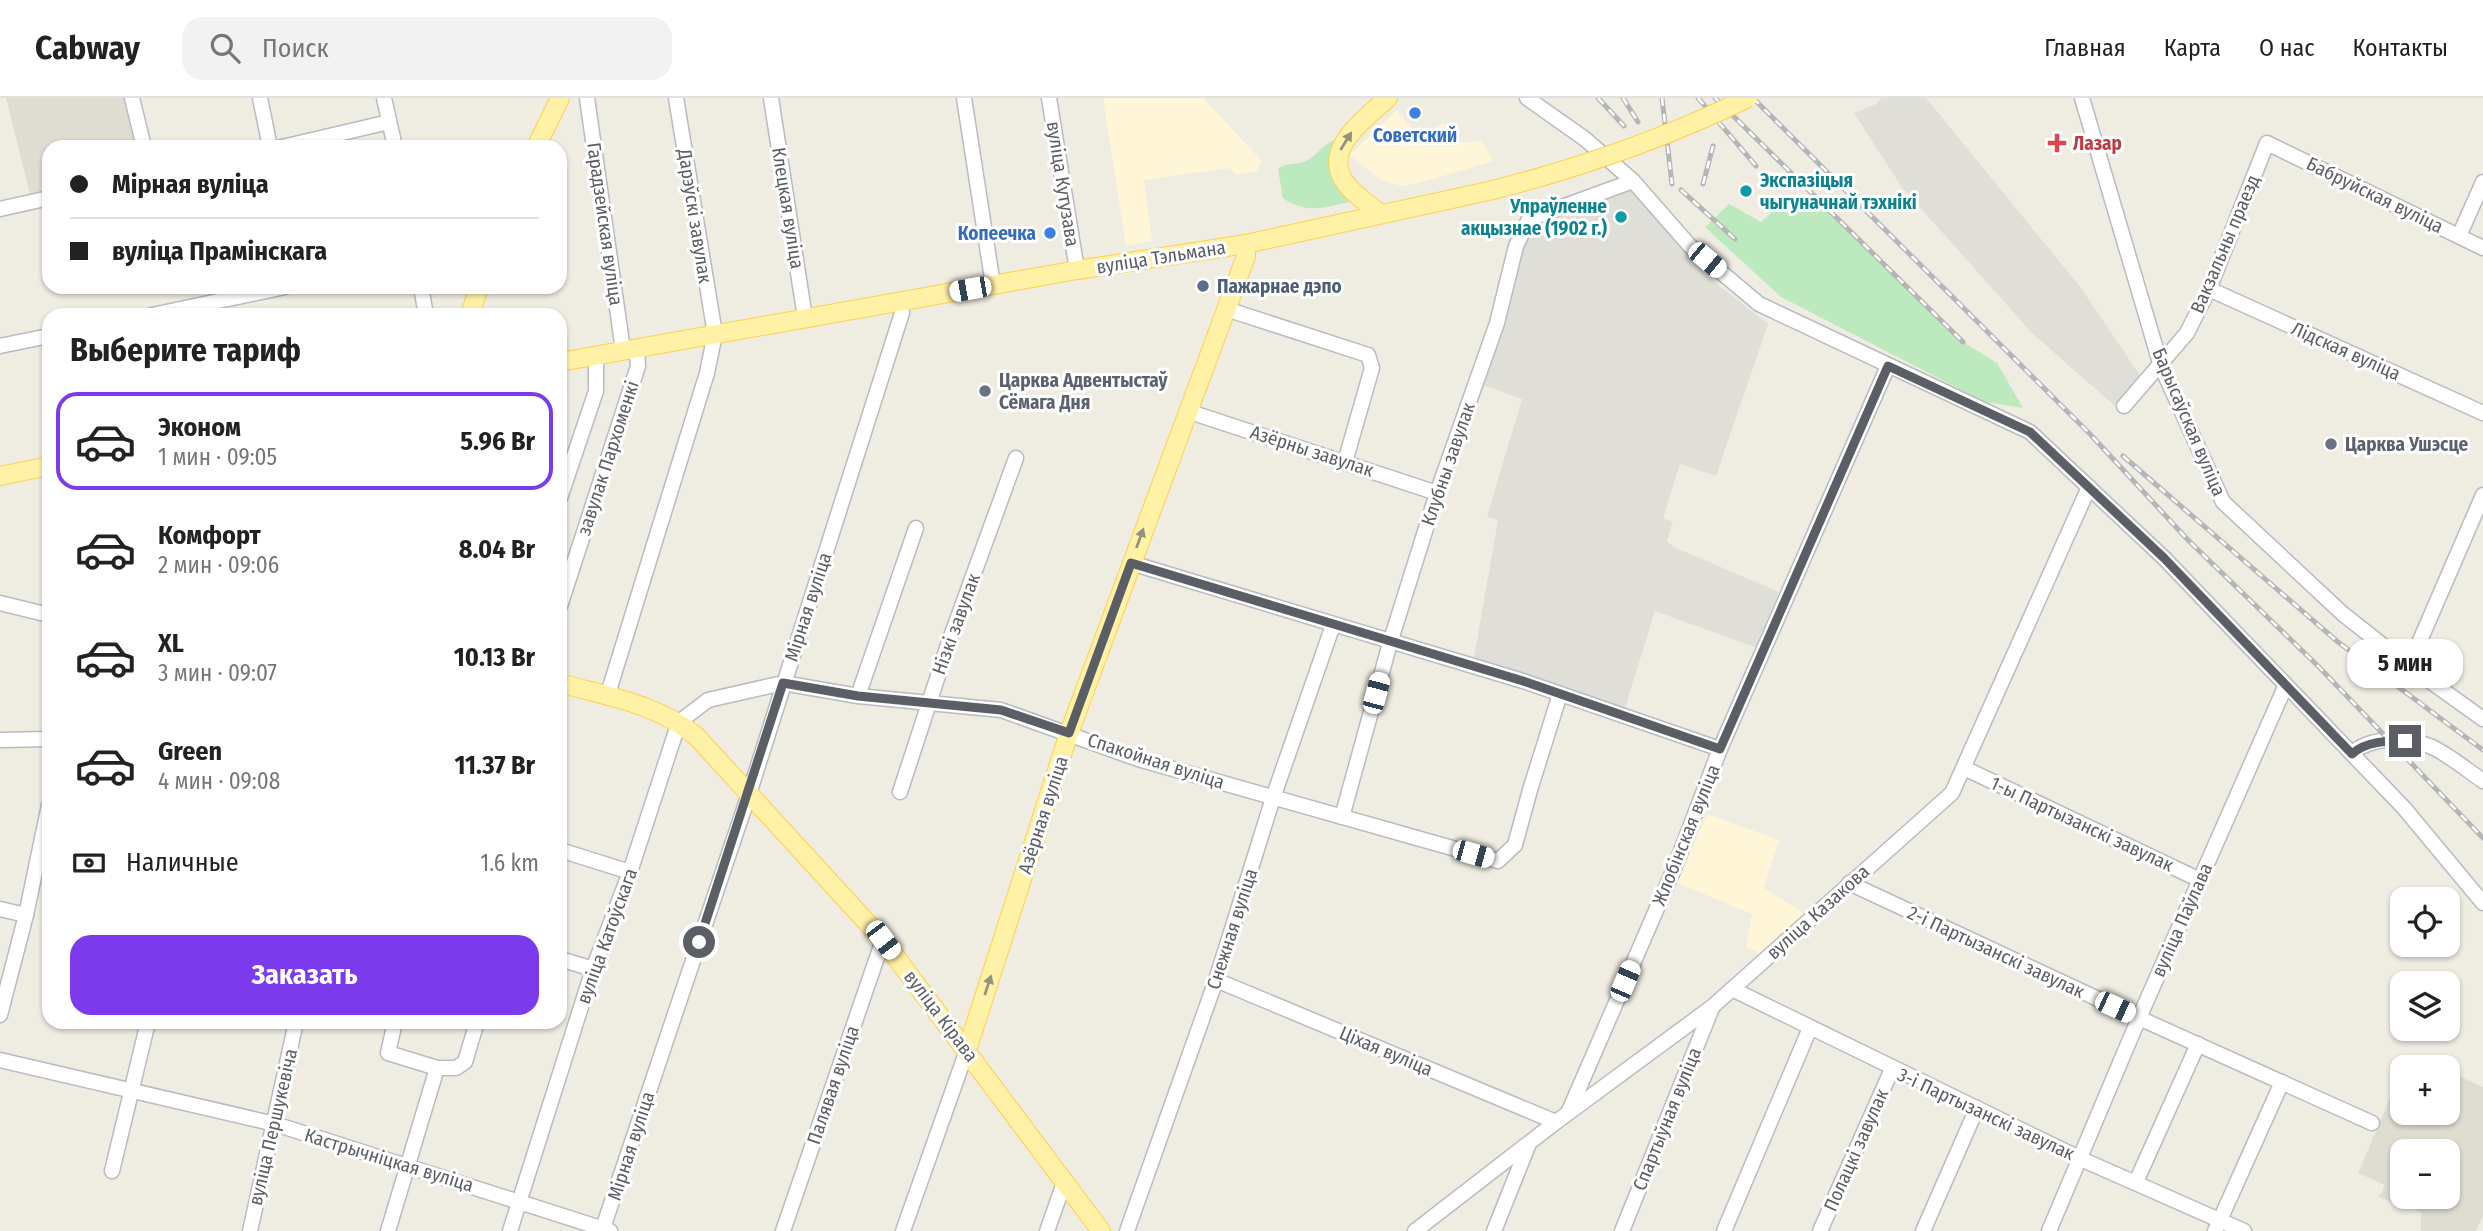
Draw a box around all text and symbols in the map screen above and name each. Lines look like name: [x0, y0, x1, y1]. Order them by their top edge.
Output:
search box: [182, 17, 672, 80]
text: Cabway: [35, 28, 140, 68]
icon: search: [206, 29, 244, 67]
text: Поиск: [262, 33, 329, 64]
text: Главная: [2044, 34, 2126, 62]
text: Карта: [2164, 34, 2221, 62]
text: О нас: [2259, 34, 2314, 62]
text: Контакты: [2352, 34, 2448, 62]
marker: Советский: [1407, 105, 1423, 121]
street label: вуліца Кутузава: [1042, 120, 1084, 248]
place label: Советский: [1373, 124, 1457, 147]
one-way arrow: [1340, 132, 1352, 151]
place label: Лазар: [2073, 132, 2122, 155]
marker: Лазар: [2047, 133, 2067, 153]
street label: Гарадзейская вуліца: [582, 141, 628, 307]
street label: Дарэўскі завулак: [673, 146, 717, 285]
street label: Клецкая вуліца: [767, 146, 809, 270]
street label: Бабруйская вуліца: [2303, 152, 2447, 238]
text: Мірная вуліца: [112, 169, 269, 200]
place label: Экспазіцыя чыгуначнай тэхнікі: [1760, 169, 1917, 214]
street label: Вакзальны праезд: [2185, 171, 2265, 317]
marker: Экспазіцыя чыгуначнай тэхнікі: [1738, 183, 1754, 199]
place label: Упраўленне акцызнае (1902 г.): [1461, 195, 1607, 240]
marker: Упраўленне акцызнае (1902 г.): [1613, 209, 1629, 225]
place label: Копеечка: [958, 222, 1036, 245]
marker: Копеечка: [1042, 225, 1058, 241]
street label: вуліца Тэльмана: [1095, 235, 1227, 279]
text: вуліца Прамінскага: [112, 236, 327, 267]
car: [1685, 238, 1730, 282]
car: [948, 275, 993, 303]
place label: Пажарнае дэпо: [1217, 275, 1342, 298]
marker: Пажарнае дэпо: [1195, 278, 1211, 294]
street label: Лідская вуліца: [2288, 317, 2404, 385]
text: Выберите тариф: [70, 331, 301, 369]
street label: Барысаўская вуліца: [2147, 344, 2231, 500]
place label: Царква Адвентыстаў Сёмага Дня: [999, 369, 1168, 414]
street label: завулак Пархоменкі: [572, 378, 644, 538]
marker: Царква Адвентыстаў Сёмага Дня: [977, 383, 993, 399]
street label: Клубны завулак: [1416, 399, 1480, 529]
icon: car: [74, 410, 137, 473]
text: Эконом: [158, 412, 241, 443]
street label: Азёрны завулак: [1247, 420, 1377, 482]
text: 5.96 Br: [460, 426, 535, 457]
place label: Царква Ушэсце: [2345, 433, 2468, 456]
marker: Царква Ушэсце: [2323, 436, 2339, 452]
text: 1 мин · 09:05: [158, 443, 277, 471]
icon: car: [74, 518, 137, 581]
text: Комфорт: [158, 520, 261, 551]
one-way arrow: [1135, 527, 1146, 548]
text: 8.04 Br: [459, 534, 535, 565]
street label: Мірная вуліца: [780, 550, 836, 664]
text: 2 мин · 09:06: [158, 551, 279, 579]
street label: Нізкі завулак: [927, 570, 985, 678]
icon: car: [74, 626, 137, 689]
text: XL: [158, 628, 184, 659]
callout: 5 мин: [2347, 640, 2463, 688]
text: 10.13 Br: [454, 642, 535, 673]
text: 5 мин: [2378, 649, 2432, 677]
text: 3 мин · 09:07: [158, 659, 277, 687]
car: [1361, 670, 1392, 716]
route end: [2389, 725, 2421, 757]
street label: Спакойная вуліца: [1085, 728, 1227, 794]
icon: car: [74, 734, 137, 797]
text: Green: [158, 736, 222, 767]
text: 11.37 Br: [454, 750, 535, 781]
street label: Азёрная вуліца: [1013, 753, 1073, 877]
street label: Жлобінская вуліца: [1647, 761, 1725, 909]
text: 4 мин · 09:08: [158, 767, 280, 795]
street label: 1-ы Партызанскі завулак: [1987, 771, 2177, 877]
car: [1450, 838, 1497, 870]
icon: cash: [70, 844, 108, 882]
text: Наличные: [126, 847, 239, 878]
text: 1.6 km: [480, 849, 539, 877]
street label: вуліца Паўлава: [2147, 859, 2217, 981]
street label: вуліца Казакова: [1762, 860, 1874, 964]
street label: вуліца Катоўскага: [572, 865, 642, 1007]
street label: Снежная вуліца: [1202, 866, 1262, 992]
map controls: [2390, 887, 2460, 1209]
button: locate: [2390, 887, 2460, 957]
street label: 2-і Партызанскі завулак: [1904, 901, 2088, 1003]
car: [862, 917, 905, 963]
route start: [683, 926, 715, 958]
button: Заказать: [70, 935, 539, 1015]
car: [1608, 958, 1643, 1004]
street label: вуліца Кірава: [899, 966, 983, 1066]
button: layers: [2390, 971, 2460, 1041]
one-way arrow: [983, 974, 993, 995]
car: [2092, 989, 2139, 1025]
street label: Ціхая вуліца: [1336, 1021, 1436, 1081]
street label: Палявая вуліца: [802, 1023, 864, 1147]
street label: Спартыўная вуліца: [1628, 1044, 1706, 1194]
street label: вуліца Першукевіча: [244, 1046, 302, 1208]
button: +: [2390, 1055, 2460, 1125]
street label: 3-і Партызанскі завулак: [1894, 1063, 2078, 1165]
street label: Полацкі завулак: [1819, 1085, 1893, 1215]
street label: Мірная вуліца: [603, 1089, 659, 1203]
street label: Кастрычніцкая вуліца: [302, 1123, 476, 1197]
button: −: [2390, 1139, 2460, 1209]

